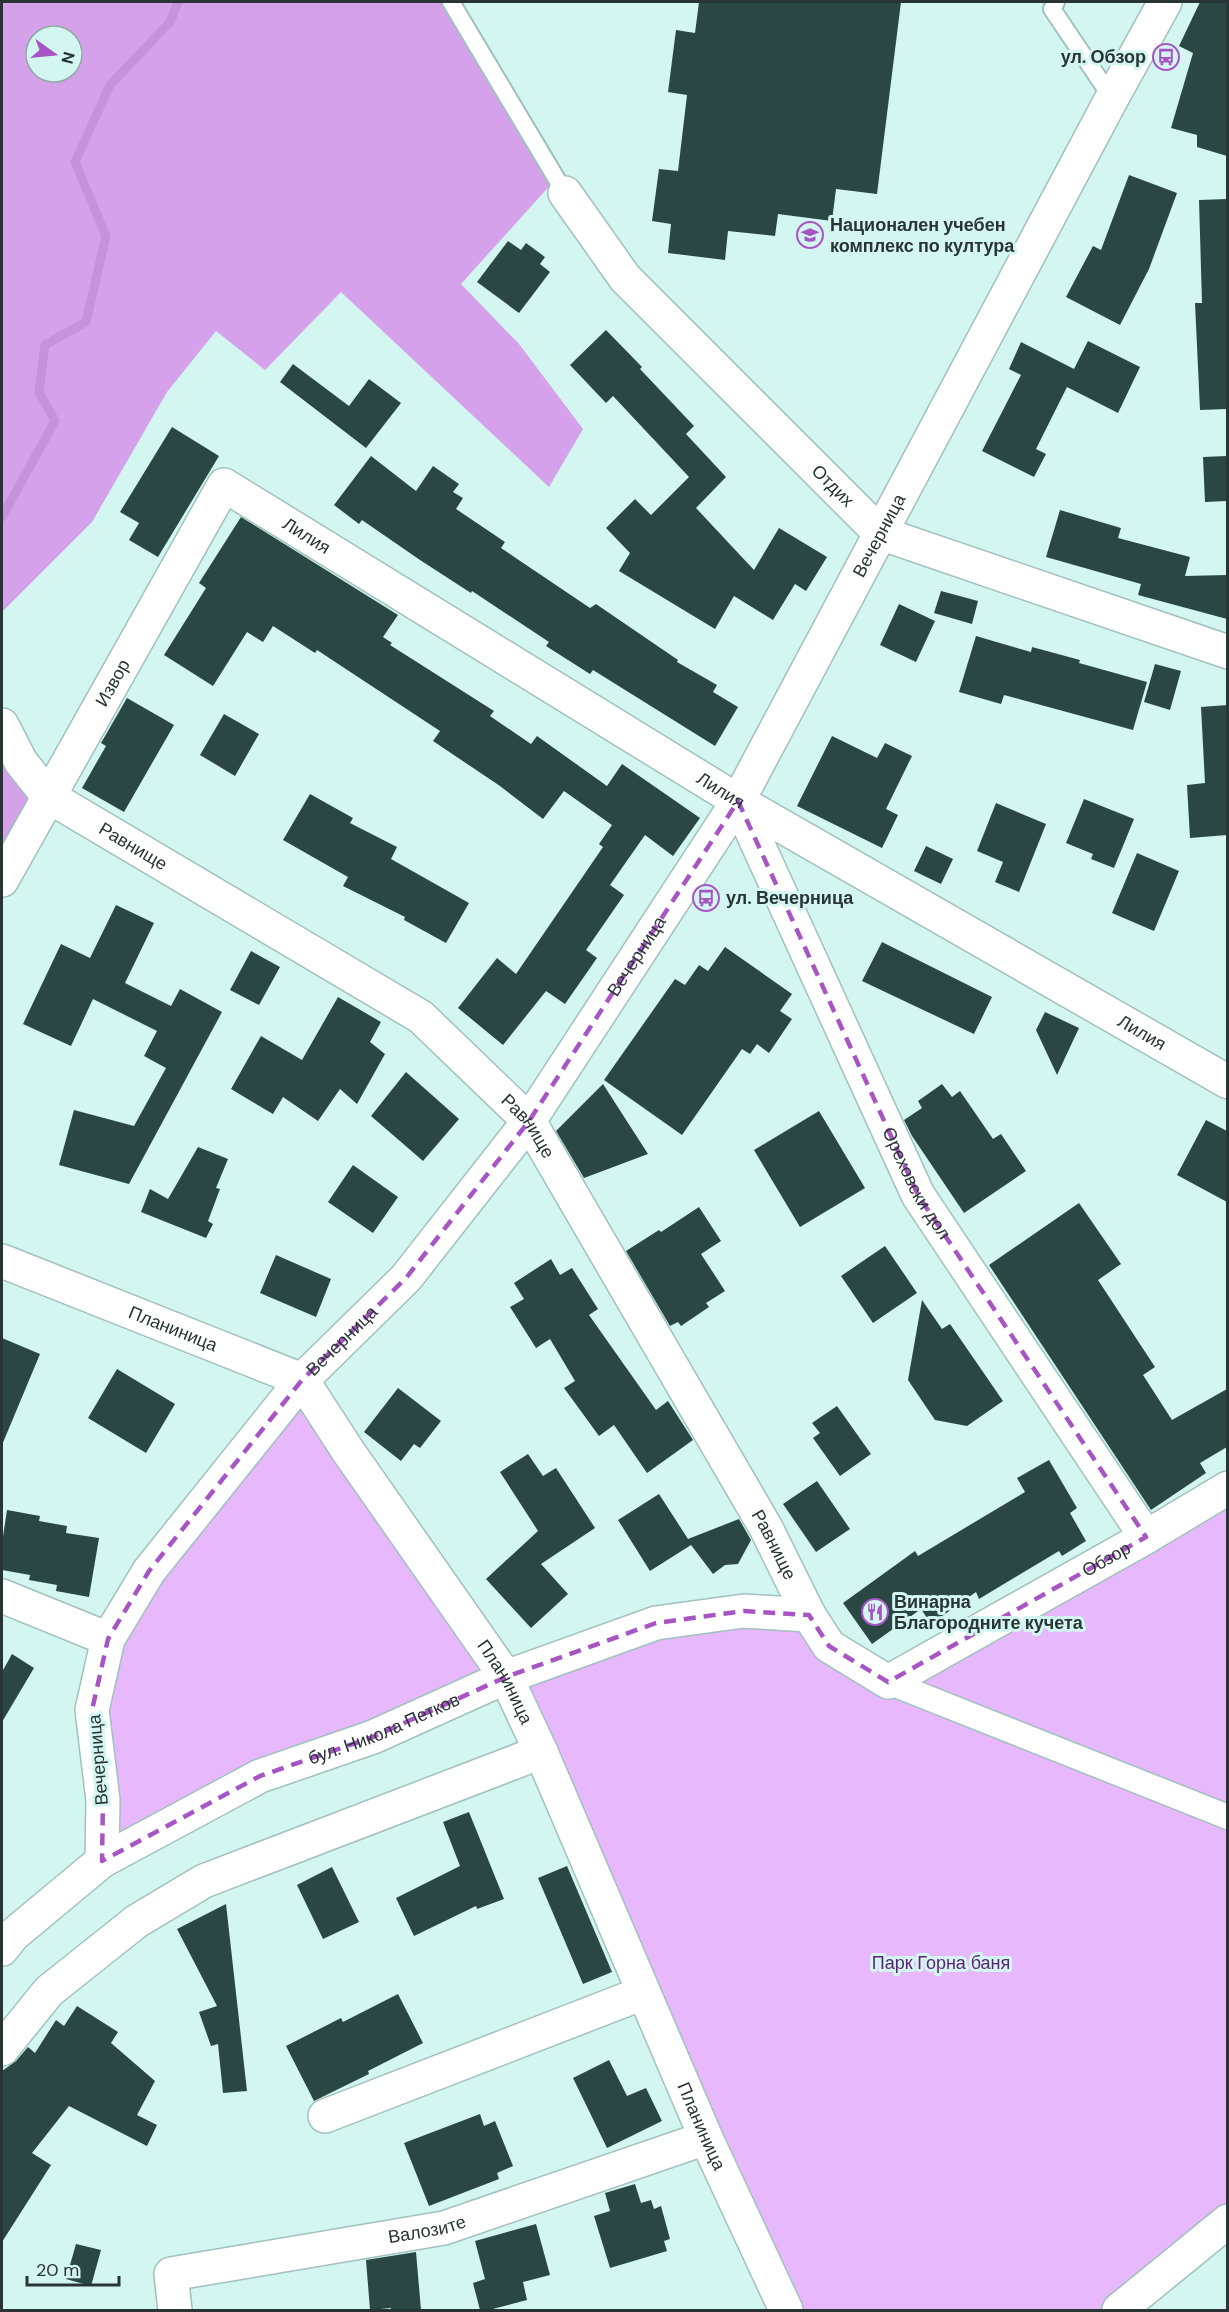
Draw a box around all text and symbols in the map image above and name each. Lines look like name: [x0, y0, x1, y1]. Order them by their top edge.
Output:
north arrow: [24, 24, 84, 84]
bus stop icon: ул. Обзор: [1151, 42, 1181, 72]
place label: ул. Обзор: [1061, 45, 1146, 69]
text: N: [56, 49, 80, 66]
place label: Национален учебен комплекс по култура: [830, 213, 1015, 258]
school or university icon: Национален учебен комплекс по култура: [795, 220, 825, 250]
street label: Отдих: [806, 459, 859, 512]
street label: Вечерница: [847, 489, 912, 582]
street label: Лилия: [278, 512, 335, 560]
street label: Извор: [90, 655, 136, 711]
street label: Лилия: [692, 766, 749, 814]
street label: Равнище: [95, 817, 172, 876]
bus stop icon: ул. Вечерница: [691, 883, 721, 913]
place label: ул. Вечерница: [726, 886, 854, 910]
street label: Вечерница: [602, 911, 672, 1001]
street label: Лилия: [1113, 1009, 1170, 1056]
street label: Равнище: [496, 1089, 560, 1163]
street label: Ореховски дол: [877, 1123, 956, 1244]
street label: Планиница: [125, 1300, 222, 1358]
street label: Вечерница: [301, 1300, 384, 1381]
street label: Равнище: [746, 1505, 802, 1584]
street label: Обзор: [1078, 1536, 1135, 1582]
place label: Винарна Благородните кучета: [894, 1590, 1084, 1635]
restaurant icon: Винарна Благородните кучета: [860, 1597, 890, 1627]
street label: Планиница: [472, 1635, 539, 1729]
street label: бул. Никола Петков: [305, 1687, 464, 1770]
street label: Вечерница: [82, 1713, 114, 1806]
park label: Парк Горна баня: [872, 1951, 1010, 1975]
street label: Планиница: [672, 2079, 732, 2175]
street label: Валозите: [386, 2209, 469, 2249]
scale bar: [27, 2249, 118, 2287]
text: 20 m: [36, 2258, 79, 2282]

